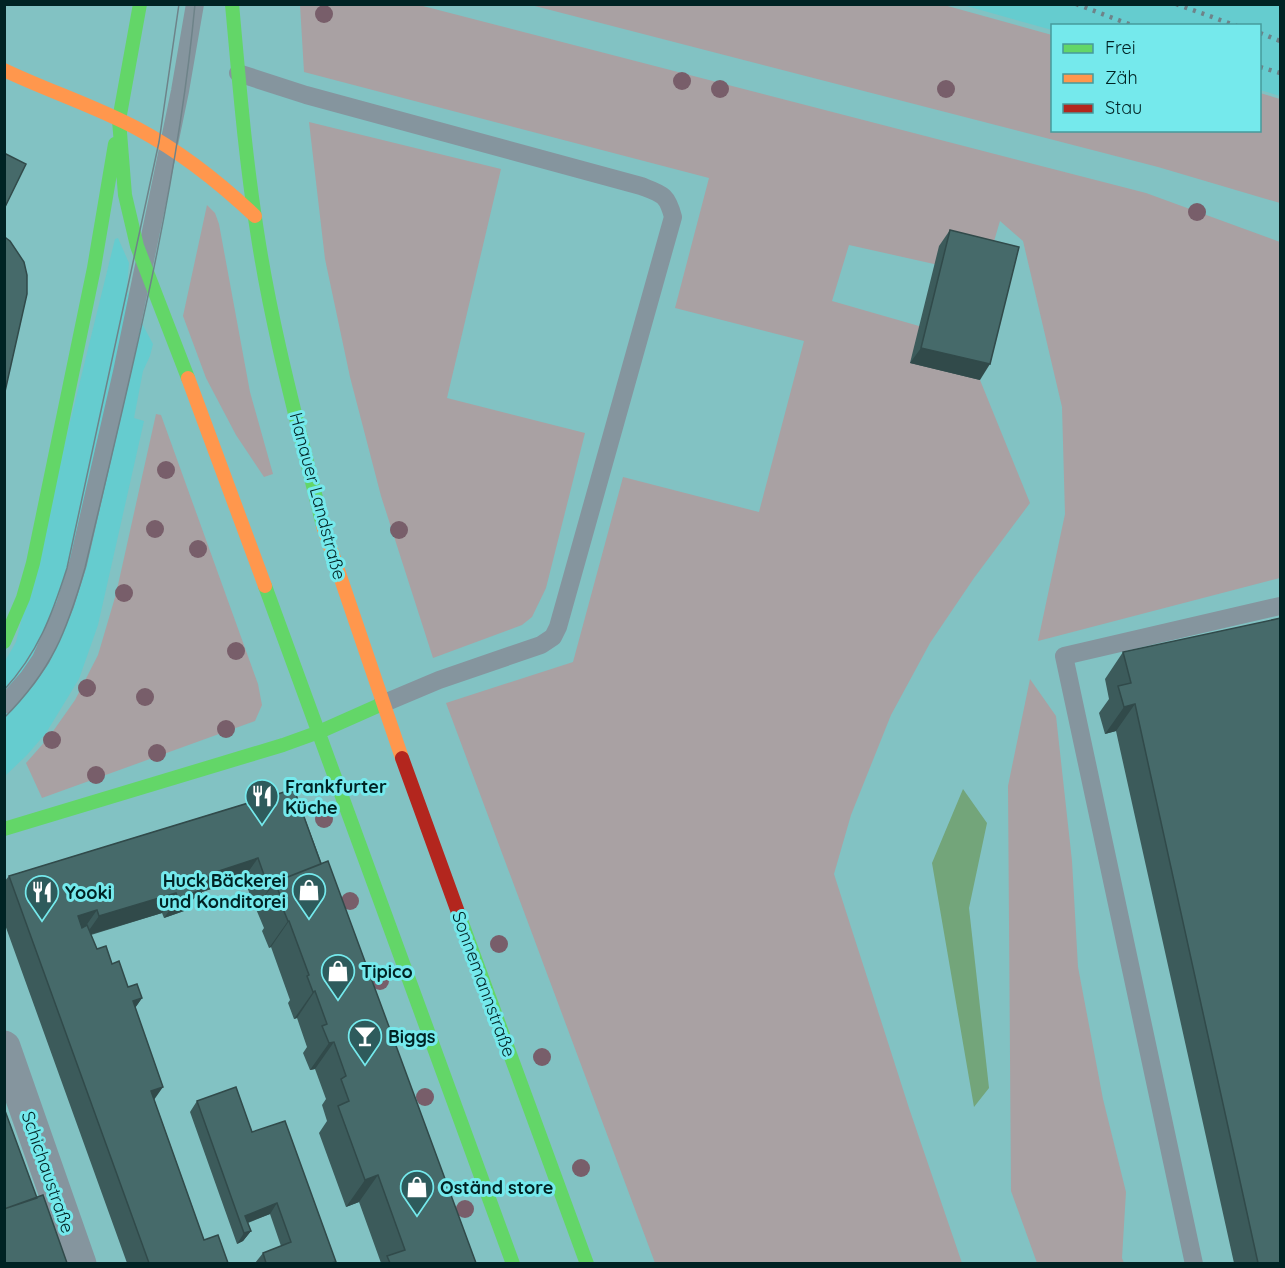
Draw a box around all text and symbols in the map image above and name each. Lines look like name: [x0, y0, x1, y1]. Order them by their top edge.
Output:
legend: [1051, 24, 1261, 132]
text: Frei: [1105, 36, 1136, 59]
text: Zäh: [1105, 66, 1138, 89]
text: Stau: [1105, 96, 1142, 119]
street label: Hanauer Landstraße: [285, 410, 351, 582]
place label: Frankfurter Küche: [285, 775, 387, 819]
restaurant icon: Frankfurter Küche: [244, 778, 280, 825]
place label: Huck Bäckerei und Konditorei: [159, 869, 286, 913]
shop icon: Huck Bäckerei und Konditorei: [291, 872, 327, 919]
restaurant icon: Yooki: [24, 874, 60, 921]
place label: Yooki: [65, 881, 112, 904]
street label: Sonnemannstraße: [447, 908, 521, 1060]
shop icon: Tipico: [320, 953, 356, 1000]
place label: Tipico: [361, 960, 413, 983]
bar icon: Biggs: [347, 1018, 383, 1065]
place label: Biggs: [388, 1025, 436, 1048]
street label: Schichaustraße: [16, 1108, 80, 1236]
shop icon: Oständ store: [399, 1169, 435, 1216]
place label: Oständ store: [440, 1176, 553, 1199]

